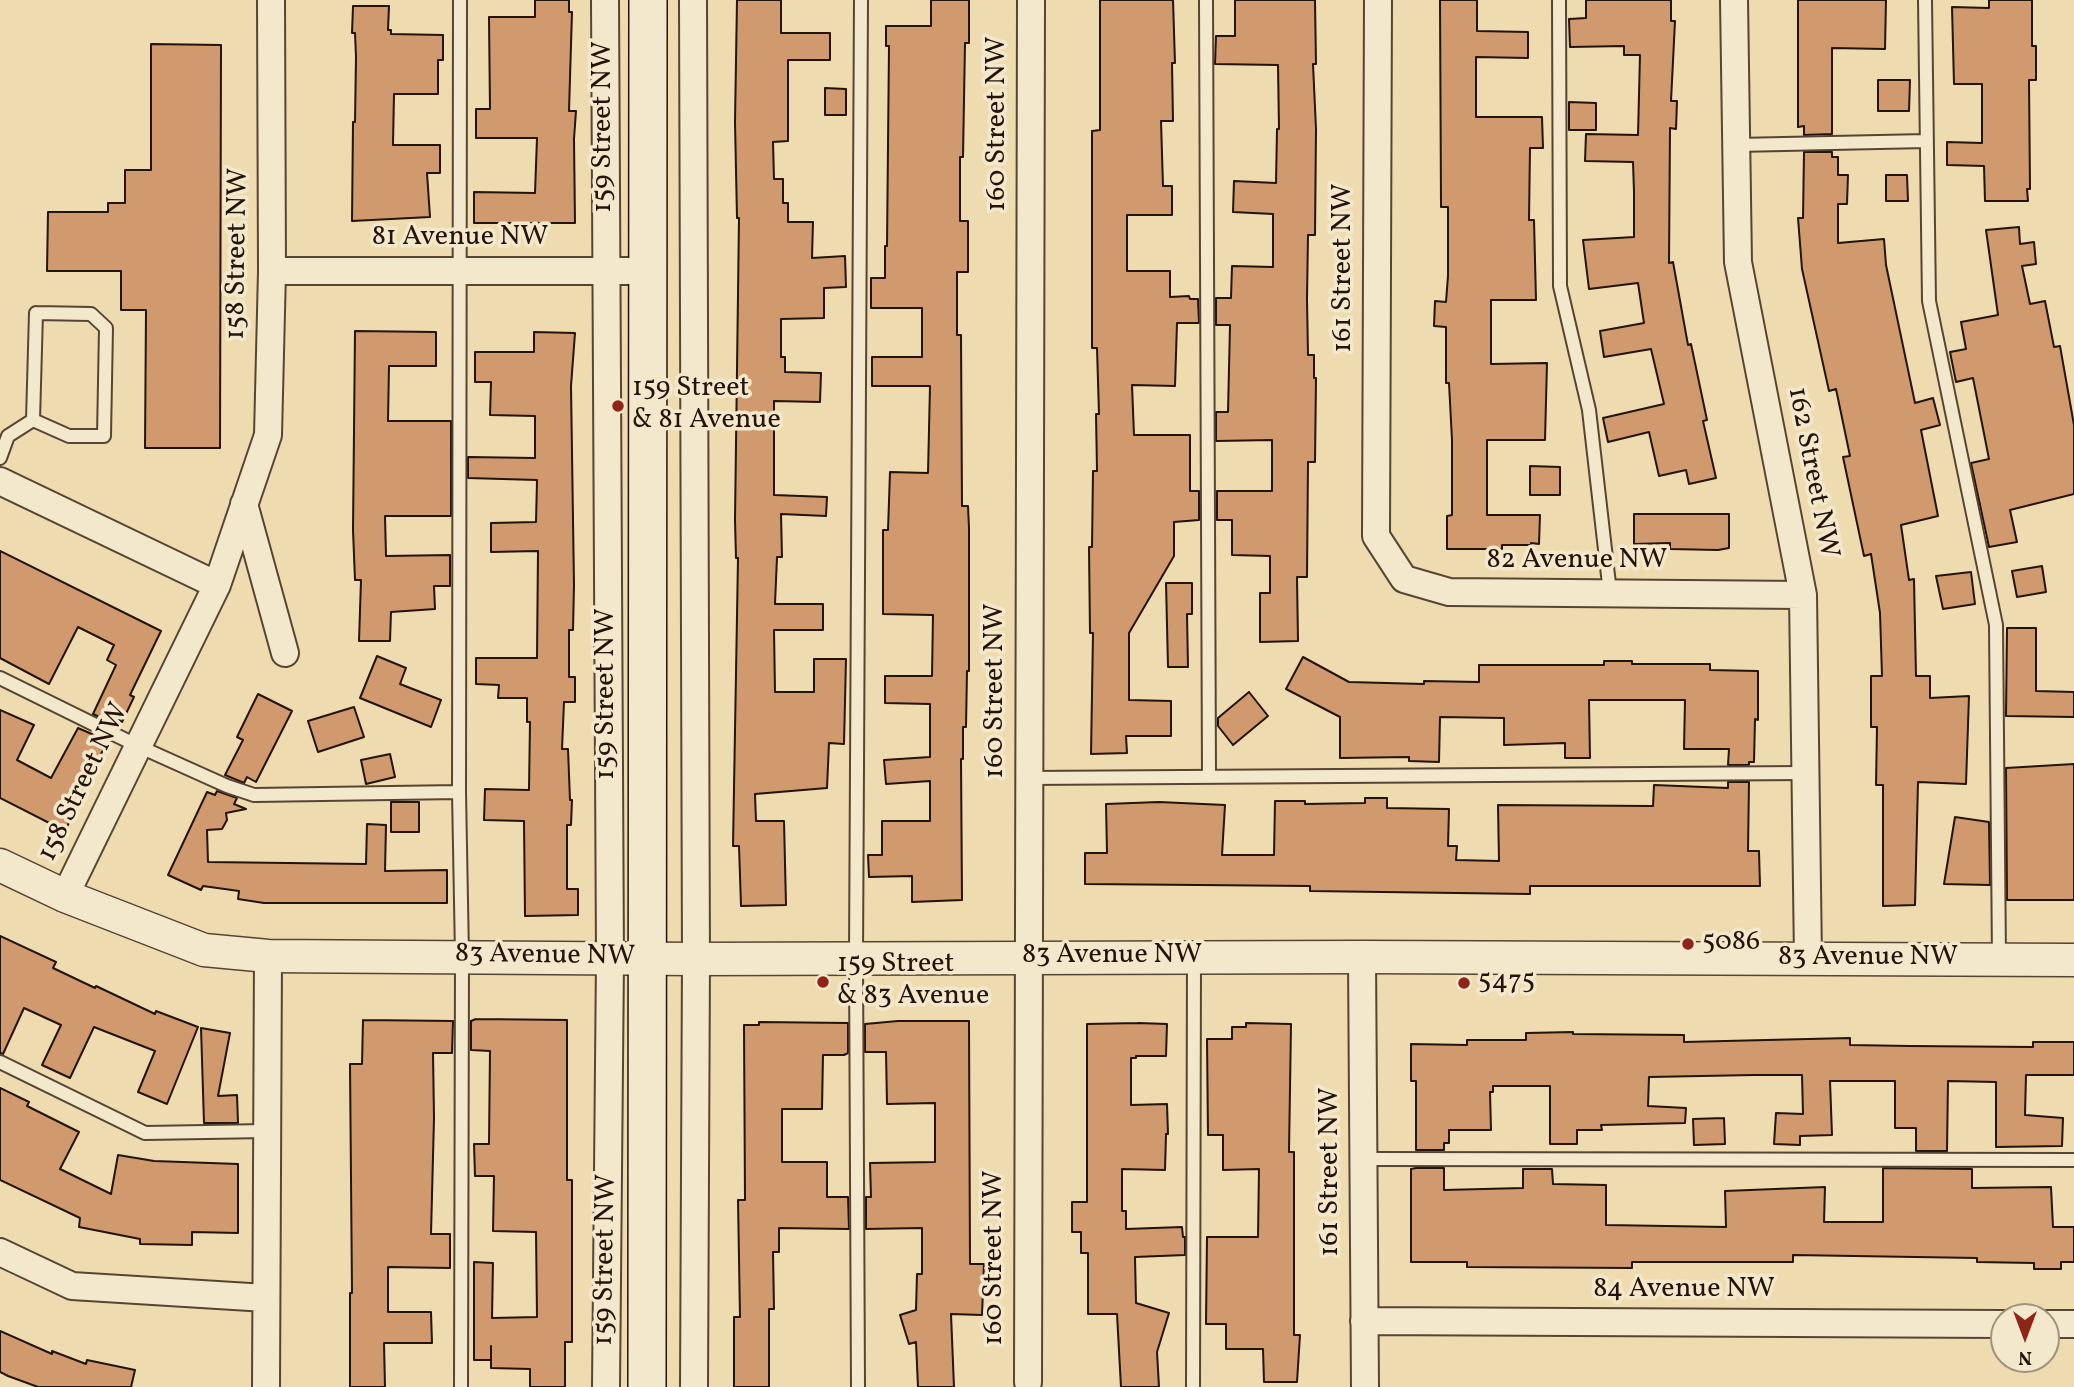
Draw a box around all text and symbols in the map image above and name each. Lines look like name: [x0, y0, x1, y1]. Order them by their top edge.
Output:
street label: 160 Street NW: [982, 36, 1016, 212]
street label: 159 Street NW: [588, 41, 622, 213]
street label: 158 Street NW: [221, 168, 257, 340]
street label: 161 Street NW: [1328, 183, 1362, 353]
street label: 81 Avenue NW: [372, 222, 548, 256]
place label: 159 Street & 81 Avenue: [632, 373, 781, 439]
street label: 162 Street NW: [1778, 385, 1844, 561]
marker: 159 Street & 81 Avenue: [610, 398, 626, 414]
street label: 82 Avenue NW: [1487, 545, 1667, 579]
street label: 160 Street NW: [980, 603, 1014, 779]
street label: 159 Street NW: [591, 608, 625, 780]
street label: 158 Street NW: [32, 698, 138, 868]
place label: 5086: [1702, 927, 1760, 961]
marker: 5086: [1680, 936, 1696, 952]
street label: 83 Avenue NW: [455, 939, 635, 975]
street label: 83 Avenue NW: [1022, 940, 1202, 974]
street label: 83 Avenue NW: [1778, 942, 1958, 976]
place label: 159 Street & 83 Avenue: [837, 949, 989, 1015]
place label: 5475: [1478, 966, 1535, 1000]
marker: 159 Street & 83 Avenue: [815, 974, 831, 990]
marker: 5475: [1456, 975, 1472, 991]
street label: 161 Street NW: [1315, 1087, 1349, 1257]
street label: 160 Street NW: [979, 1170, 1013, 1346]
street label: 159 Street NW: [589, 1174, 625, 1346]
street label: 84 Avenue NW: [1593, 1274, 1775, 1308]
north arrow: [1990, 1303, 2060, 1373]
text: N: [2018, 1344, 2032, 1370]

